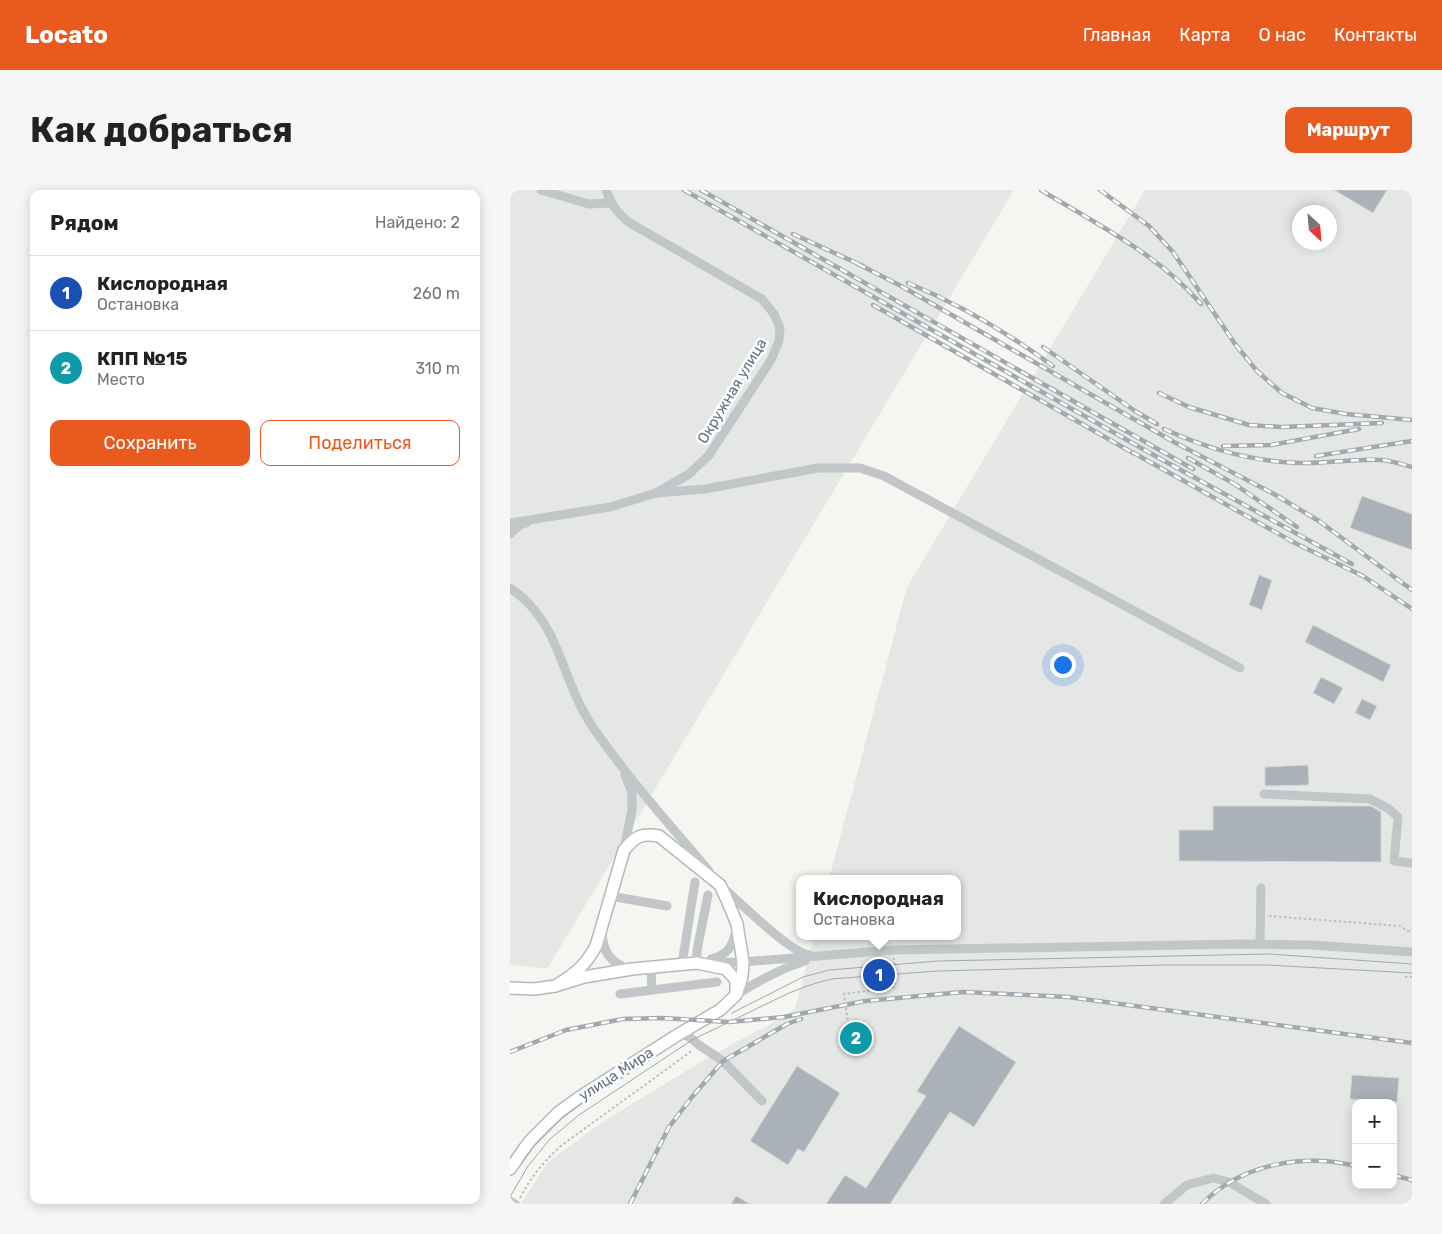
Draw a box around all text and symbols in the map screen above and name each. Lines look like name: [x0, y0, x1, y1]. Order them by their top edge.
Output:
text: Locato: [25, 21, 108, 49]
text: Главная: [1083, 24, 1151, 46]
text: Карта: [1179, 24, 1231, 46]
text: О нас: [1259, 24, 1306, 46]
text: Контакты: [1334, 24, 1417, 46]
button: Маршрут: [1285, 107, 1412, 153]
text: Как добраться: [30, 109, 293, 151]
north arrow: [1292, 205, 1337, 250]
text: Рядом: [50, 210, 119, 235]
text: Найдено: 2: [375, 213, 460, 232]
text: Кислородная: [97, 272, 228, 295]
text: 1: [62, 284, 70, 303]
text: 260 m: [413, 284, 460, 303]
text: Остановка: [97, 295, 179, 314]
street label: Окружная улица: [694, 335, 770, 447]
text: КПП №15: [97, 347, 188, 370]
text: 2: [61, 359, 71, 378]
text: 310 m: [416, 359, 460, 378]
text: Место: [97, 370, 145, 389]
button: Сохранить: [50, 420, 250, 466]
button: Поделиться: [260, 420, 460, 466]
your location: [1050, 652, 1076, 678]
popup: [796, 875, 961, 940]
text: Кислородная: [813, 887, 944, 910]
text: Остановка: [813, 910, 895, 929]
pin: 1: [863, 956, 895, 994]
pin: 2: [840, 1019, 872, 1057]
street label: улица Мира: [575, 1043, 657, 1105]
map controls: [1352, 1099, 1397, 1189]
button: +: [1352, 1099, 1397, 1144]
button: −: [1352, 1144, 1397, 1189]

